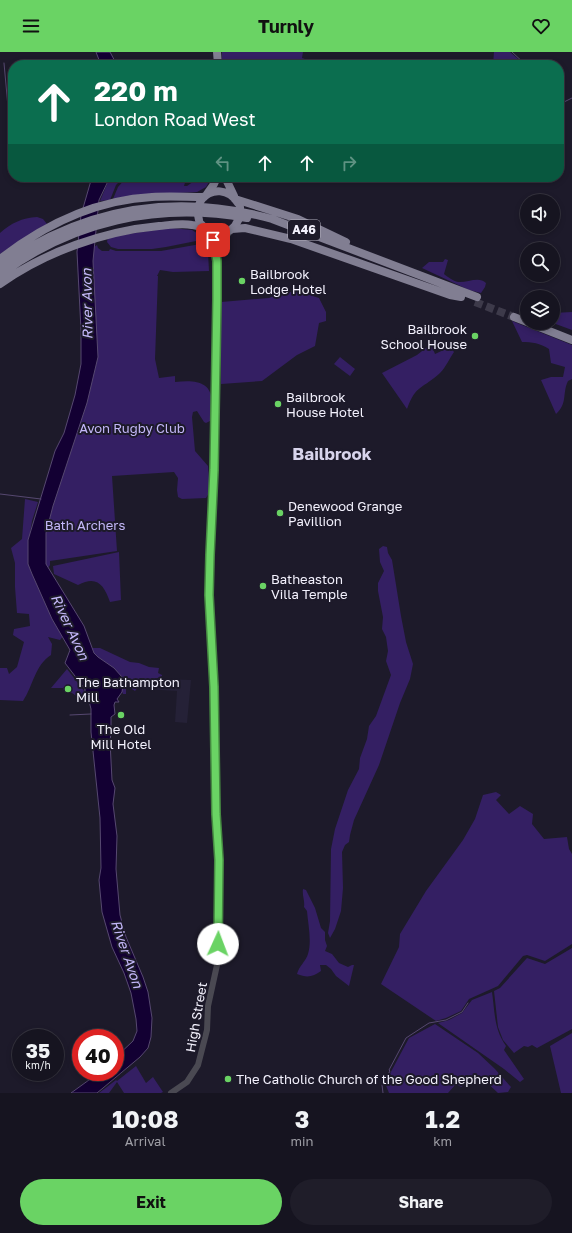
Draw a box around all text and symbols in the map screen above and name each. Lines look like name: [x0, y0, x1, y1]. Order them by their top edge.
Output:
icon: menu: [20, 15, 42, 37]
text: Turnly: [258, 15, 314, 37]
icon: heart: [530, 15, 552, 37]
text: 220 m: [94, 74, 178, 107]
icon: ahead: [28, 76, 80, 128]
text: London Road West: [94, 108, 256, 130]
icon: left: [212, 152, 234, 174]
icon: ahead: [254, 152, 276, 174]
icon: ahead: [296, 152, 318, 174]
icon: right: [338, 152, 360, 174]
map controls: [520, 194, 560, 330]
button: sound: [520, 194, 560, 234]
road number: A46: [288, 220, 320, 240]
pin: [196, 223, 230, 257]
icon: arrive: [202, 229, 224, 251]
button: search: [520, 242, 560, 282]
place label: Bailbrook Lodge Hotel: [250, 266, 326, 297]
water label: River Avon: [77, 267, 96, 340]
marker: Bailbrook Lodge Hotel: [237, 276, 247, 286]
button: layers: [520, 290, 560, 330]
place label: Bailbrook School House: [381, 321, 468, 352]
marker: Bailbrook School House: [470, 331, 480, 341]
place label: Bailbrook House Hotel: [286, 389, 364, 420]
marker: Bailbrook House Hotel: [273, 399, 283, 409]
park label: Avon Rugby Club: [79, 420, 185, 436]
district label: Bailbrook: [292, 443, 372, 464]
place label: Denewood Grange Pavillion: [288, 498, 402, 529]
marker: Denewood Grange Pavillion: [275, 508, 285, 518]
park label: Bath Archers: [45, 517, 125, 533]
place label: Batheaston Villa Temple: [271, 571, 348, 602]
marker: Batheaston Villa Temple: [258, 581, 268, 591]
water label: River Avon: [48, 591, 94, 664]
place label: The Bathampton Mill: [76, 674, 180, 705]
marker: The Bathampton Mill: [63, 684, 73, 694]
marker: The Old Mill Hotel: [116, 710, 126, 720]
place label: The Old Mill Hotel: [91, 721, 151, 752]
water label: River Avon: [108, 917, 148, 991]
position arrow: [197, 923, 239, 965]
street label: High Street: [182, 981, 210, 1053]
speed limit sign: 40: [72, 1029, 124, 1081]
text: 35: [26, 1038, 50, 1062]
text: km/h: [25, 1059, 51, 1071]
place label: The Catholic Church of the Good Shepherd: [236, 1071, 502, 1087]
marker: The Catholic Church of the Good Shepherd: [223, 1074, 233, 1084]
text: 10:08: [112, 1104, 179, 1133]
text: 3: [295, 1104, 309, 1133]
text: 1.2: [425, 1104, 460, 1133]
text: Arrival: [125, 1133, 166, 1149]
text: min: [290, 1133, 313, 1149]
text: km: [433, 1133, 452, 1149]
button: Exit: [20, 1179, 282, 1225]
button: Share: [290, 1179, 552, 1225]

